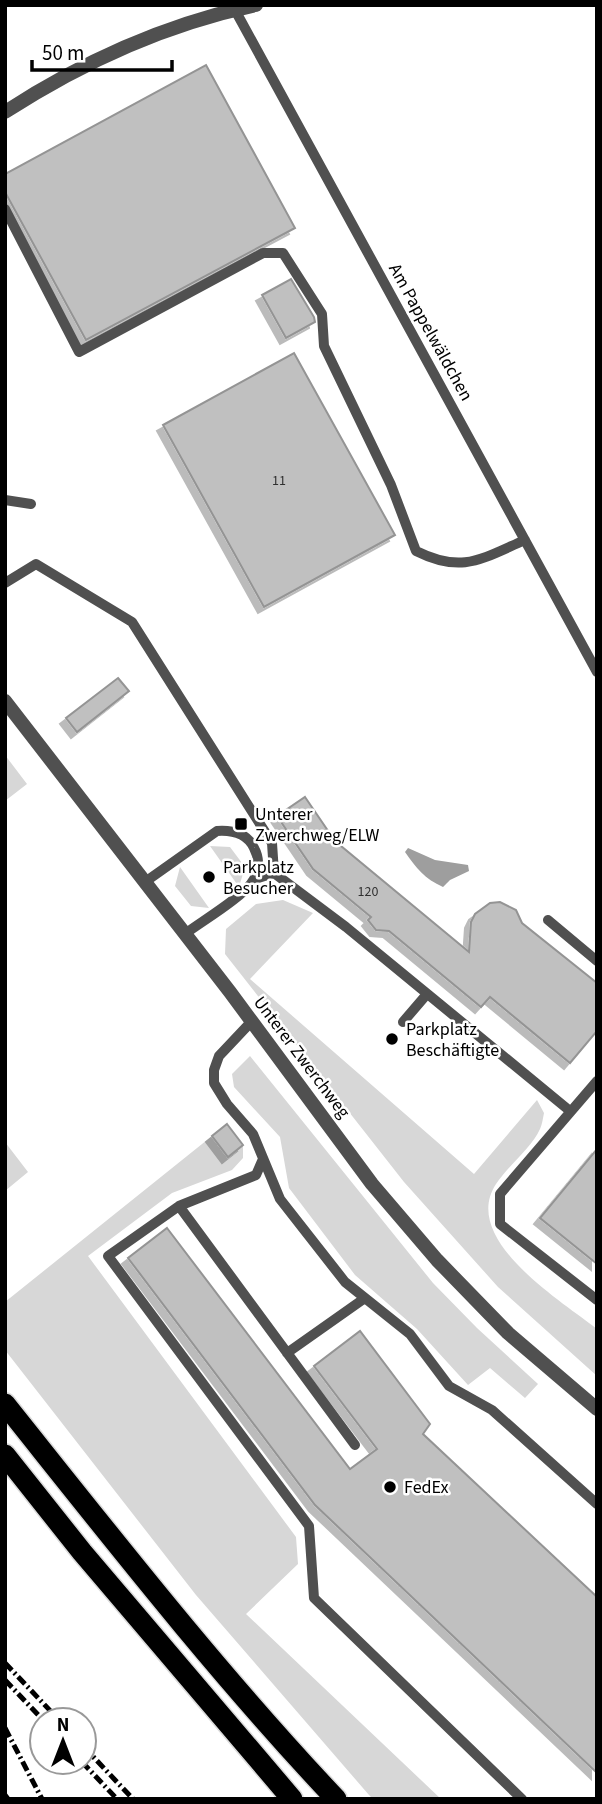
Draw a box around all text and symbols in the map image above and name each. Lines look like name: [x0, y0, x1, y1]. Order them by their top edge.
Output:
scale bar: [32, 28, 172, 72]
text: 50 m: [42, 38, 84, 68]
street label: Am Pappelwäldchen: [382, 259, 479, 405]
house number: 11: [272, 471, 286, 491]
place label: Unterer Zwerchweg/ELW: [255, 802, 380, 848]
marker: Unterer Zwerchweg/ELW: [233, 816, 249, 832]
place label: Parkplatz Besucher: [223, 855, 294, 901]
marker: Parkplatz Besucher: [201, 869, 217, 885]
house number: 120: [358, 882, 378, 902]
street label: Unterer Zwerchweg: [247, 991, 356, 1124]
place label: Parkplatz Beschäftigte: [406, 1017, 499, 1063]
marker: Parkplatz Beschäftigte: [384, 1031, 400, 1047]
place label: FedEx: [404, 1475, 449, 1500]
marker: FedEx: [382, 1479, 398, 1495]
north arrow: [28, 1706, 98, 1776]
text: N: [57, 1712, 69, 1739]

